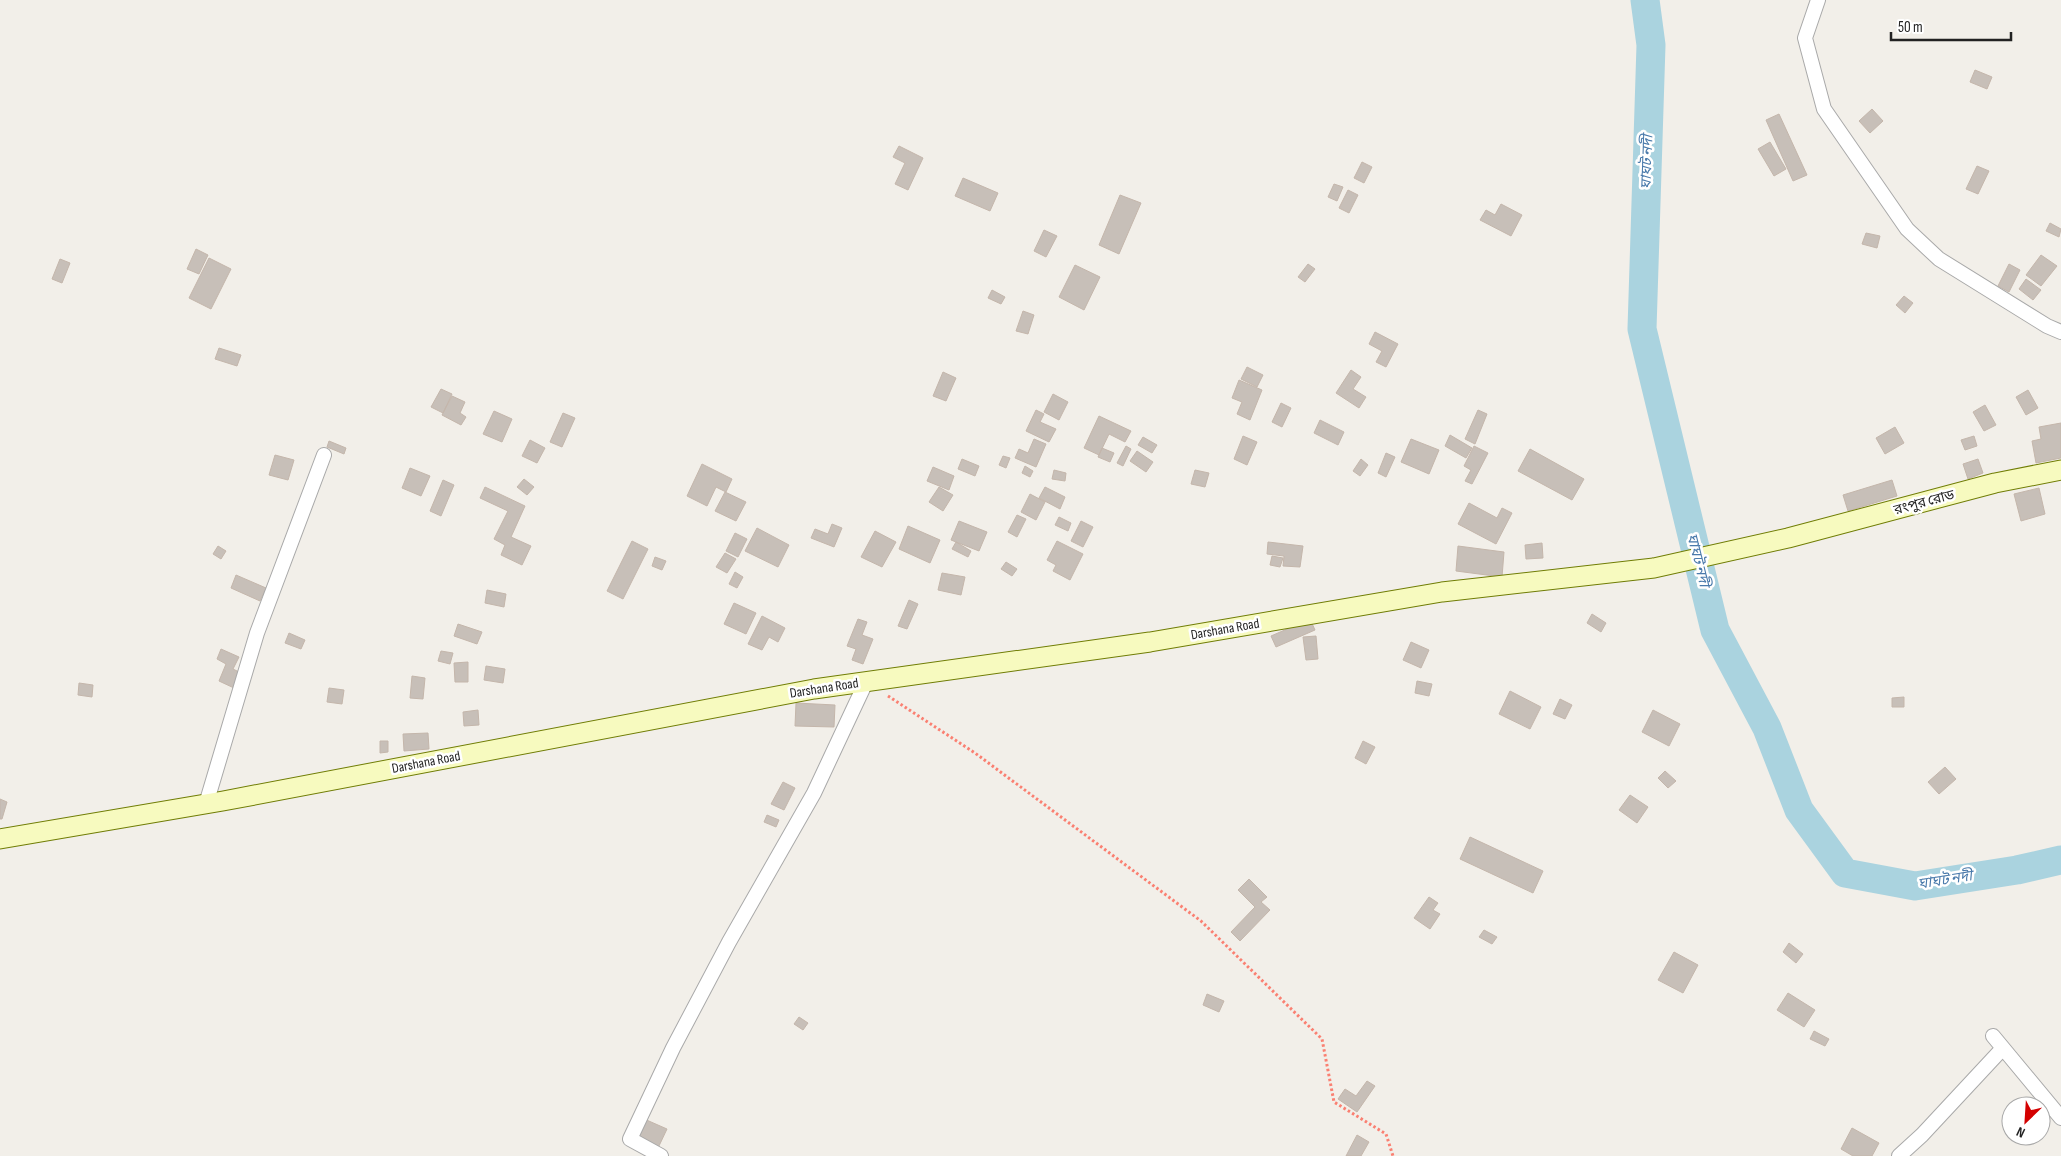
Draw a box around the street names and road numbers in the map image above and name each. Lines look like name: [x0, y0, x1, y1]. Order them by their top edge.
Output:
street label: রংপুর রোড: [1891, 485, 1957, 519]
street label: Darshana Road: [1189, 615, 1261, 643]
street label: Darshana Road: [788, 674, 860, 702]
street label: Darshana Road: [390, 747, 462, 777]

